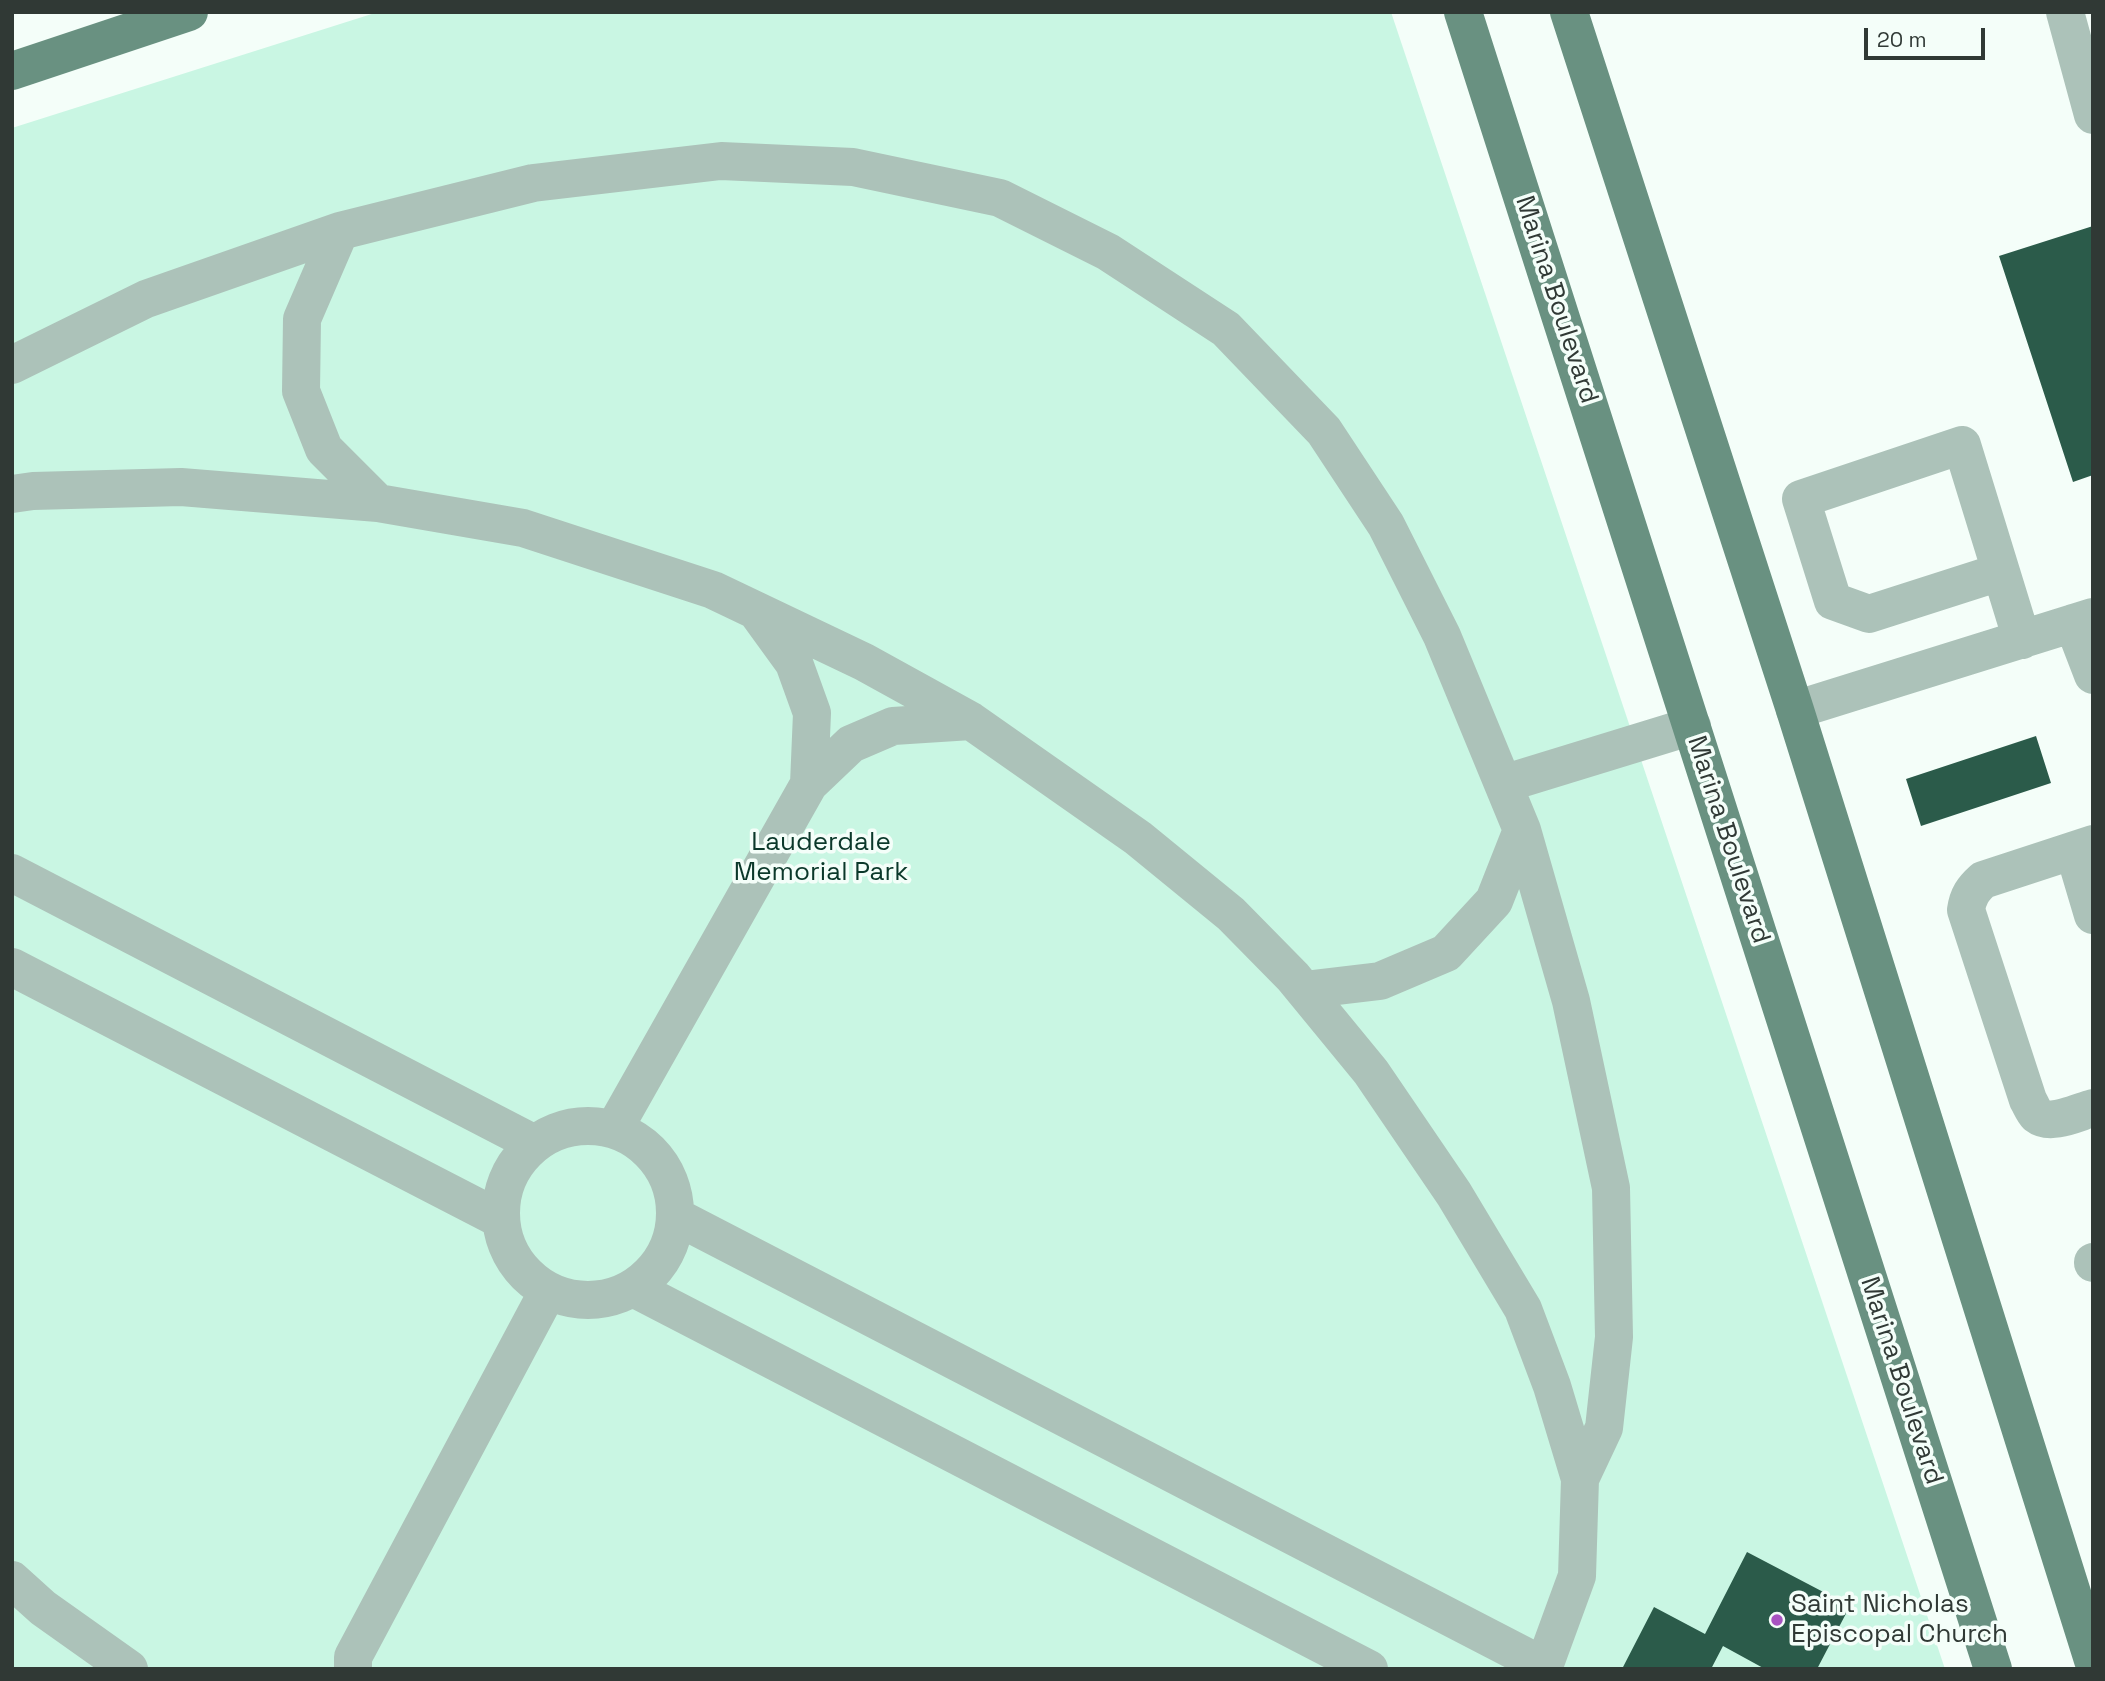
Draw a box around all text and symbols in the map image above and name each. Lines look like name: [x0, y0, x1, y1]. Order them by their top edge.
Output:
scale bar: [1867, 14, 1988, 58]
text: 20 m: [1877, 26, 1927, 53]
street label: Marina Boulevard: [1508, 192, 1604, 408]
street label: Marina Boulevard: [1680, 732, 1776, 948]
park label: Lauderdale Memorial Park: [734, 827, 908, 888]
street label: Marina Boulevard: [1853, 1273, 1949, 1489]
place label: Saint Nicholas Episcopal Church: [1791, 1589, 2008, 1650]
marker: Saint Nicholas Episcopal Church: [1769, 1612, 1785, 1628]

